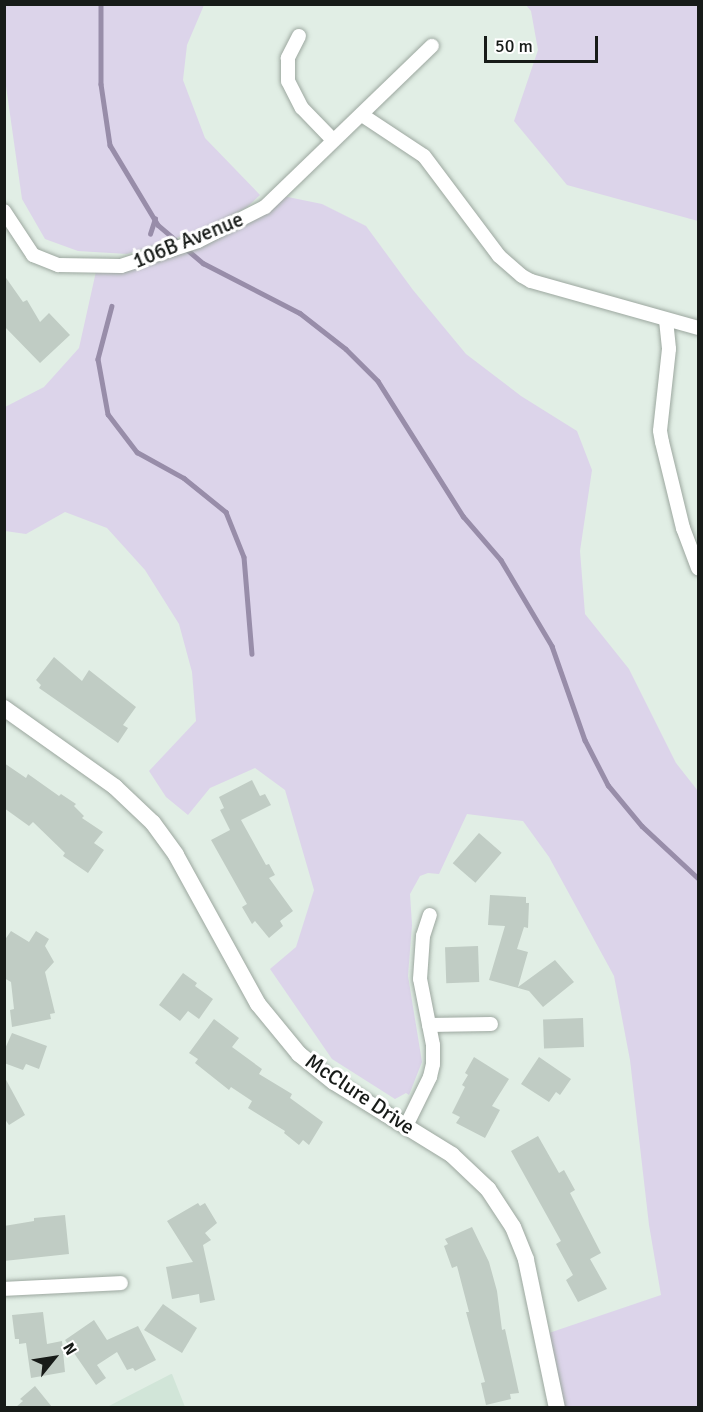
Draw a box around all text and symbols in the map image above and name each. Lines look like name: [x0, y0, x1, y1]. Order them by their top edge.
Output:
scale bar: [487, 24, 601, 62]
text: 50 m: [495, 35, 533, 57]
street label: 106B Avenue: [129, 206, 247, 274]
street label: McClure Drive: [301, 1048, 419, 1140]
north arrow: [24, 1328, 84, 1388]
text: N: [58, 1339, 81, 1359]

